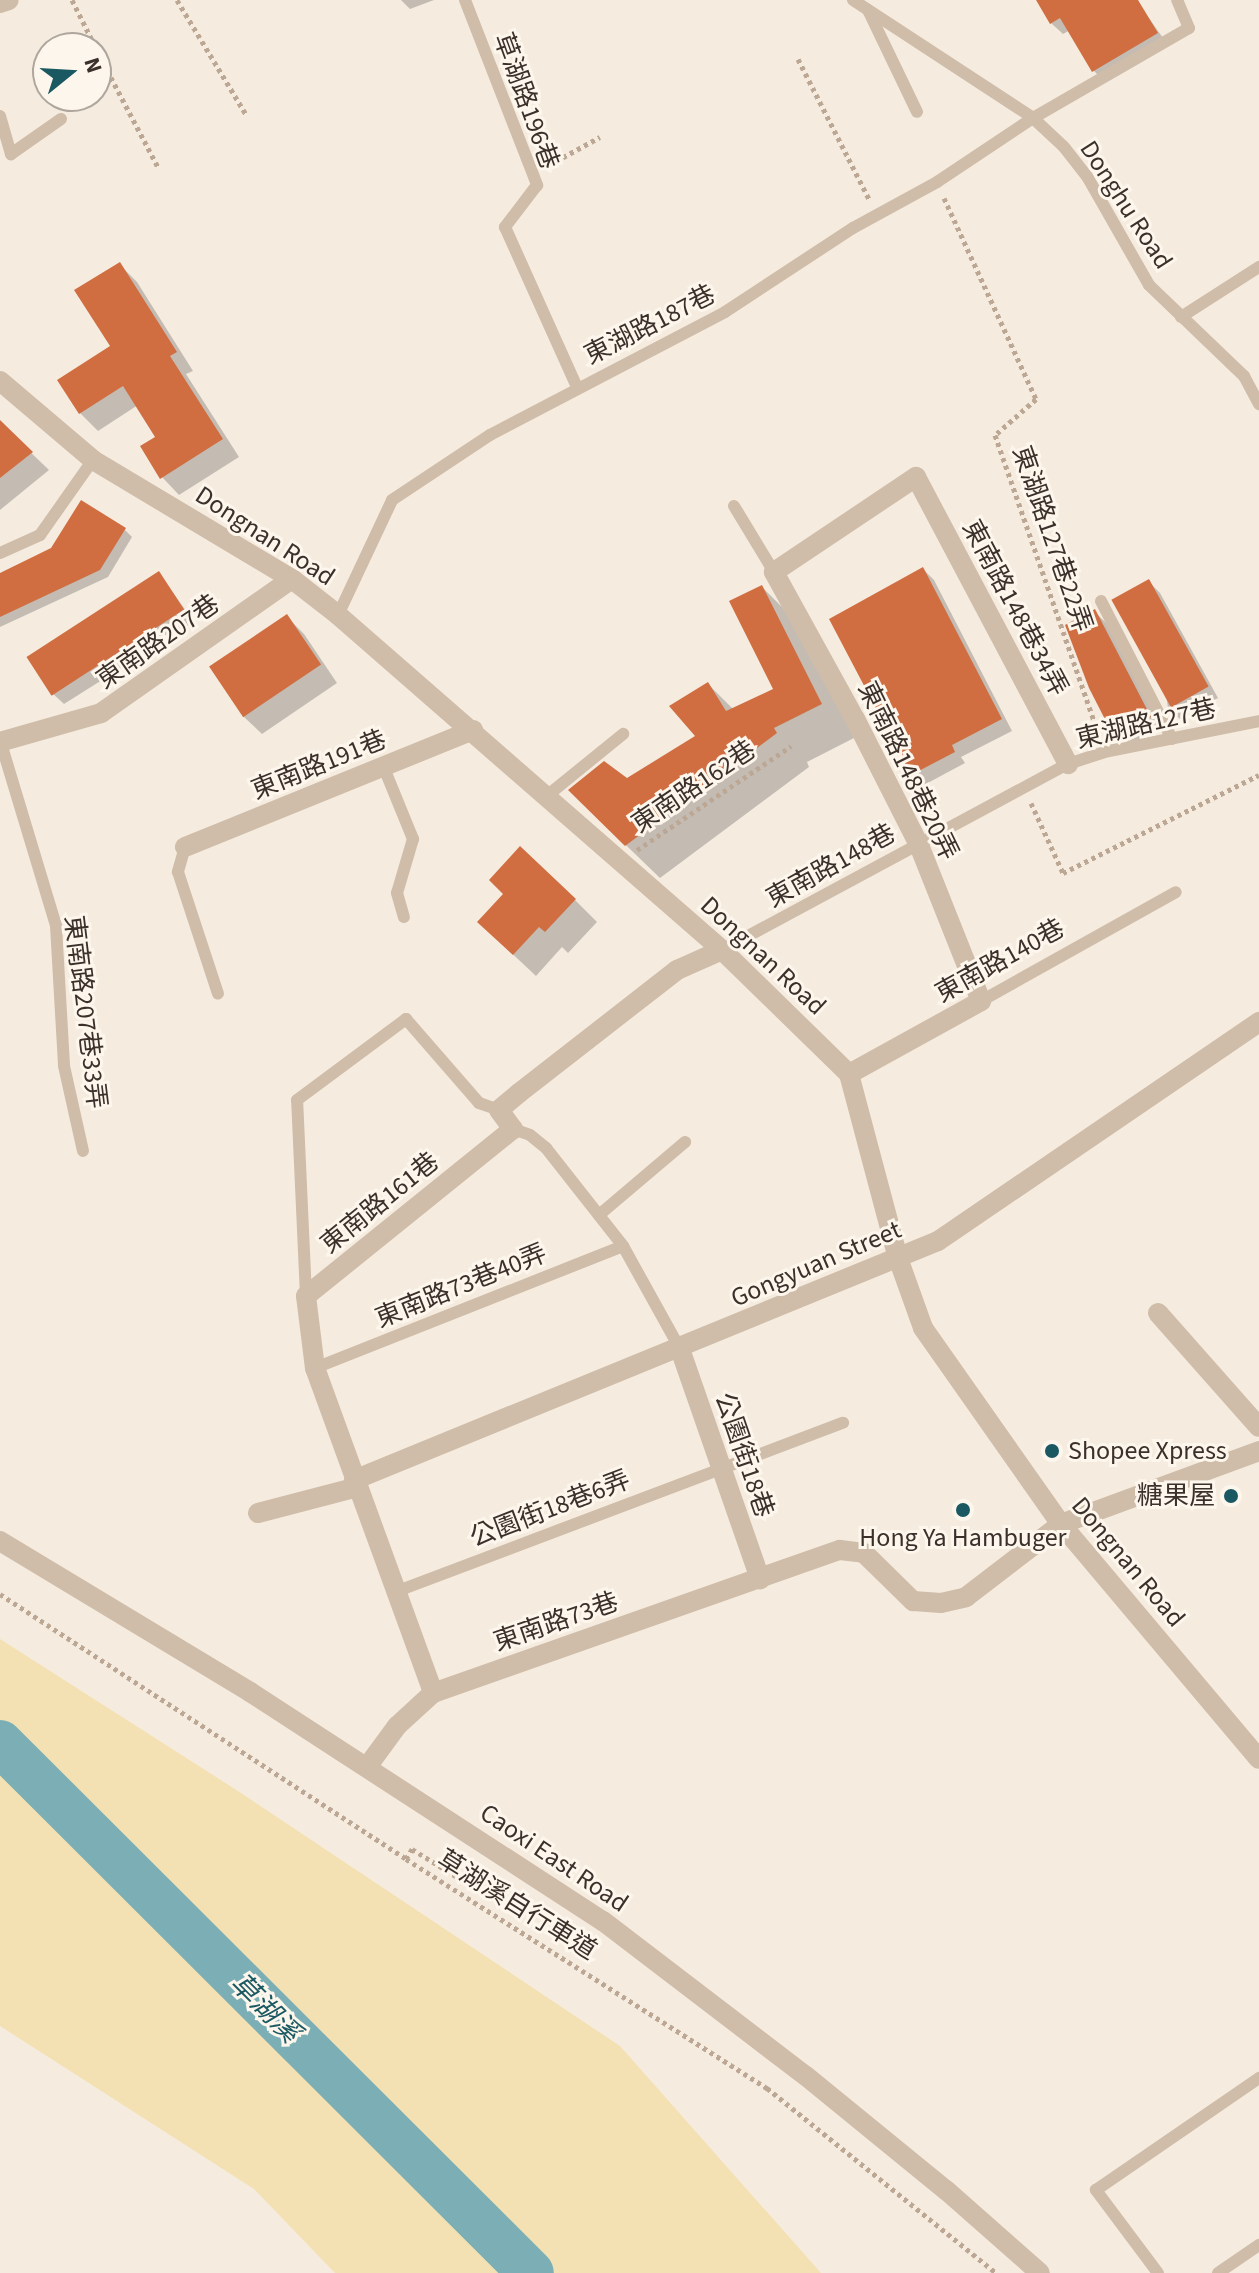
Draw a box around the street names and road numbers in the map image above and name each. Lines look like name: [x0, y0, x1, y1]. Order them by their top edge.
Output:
street label: 草湖路196巷: [487, 29, 565, 173]
street label: Donghu Road: [1073, 135, 1179, 275]
street label: 東湖路187巷: [579, 279, 721, 371]
street label: 東湖路127巷22弄: [1006, 442, 1098, 636]
street label: Dongnan Road: [189, 479, 341, 593]
street label: 東南路148巷34弄: [956, 515, 1074, 701]
street label: 東南路207巷: [91, 588, 225, 696]
street label: 東南路148巷20弄: [851, 677, 965, 865]
street label: 東湖路127巷: [1073, 693, 1219, 755]
street label: 東南路191巷: [247, 724, 391, 806]
street label: 東南路162巷: [626, 734, 762, 840]
street label: 東南路148巷: [761, 818, 901, 914]
street label: Dongnan Road: [694, 890, 832, 1022]
street label: 東南路140巷: [930, 913, 1070, 1009]
street label: 東南路207巷33弄: [58, 914, 112, 1110]
street label: 東南路161巷: [315, 1146, 445, 1260]
street label: Gongyuan Street: [726, 1214, 906, 1314]
street label: 東南路73巷40弄: [371, 1238, 551, 1334]
street label: 公園街18巷: [708, 1389, 780, 1521]
street label: 公園街18巷6弄: [466, 1464, 634, 1554]
street label: Dongnan Road: [1065, 1491, 1191, 1633]
street label: 東南路73巷: [490, 1586, 622, 1658]
street label: Caoxi East Road: [474, 1797, 634, 1919]
street label: 草湖溪自行車道: [432, 1844, 602, 1966]

